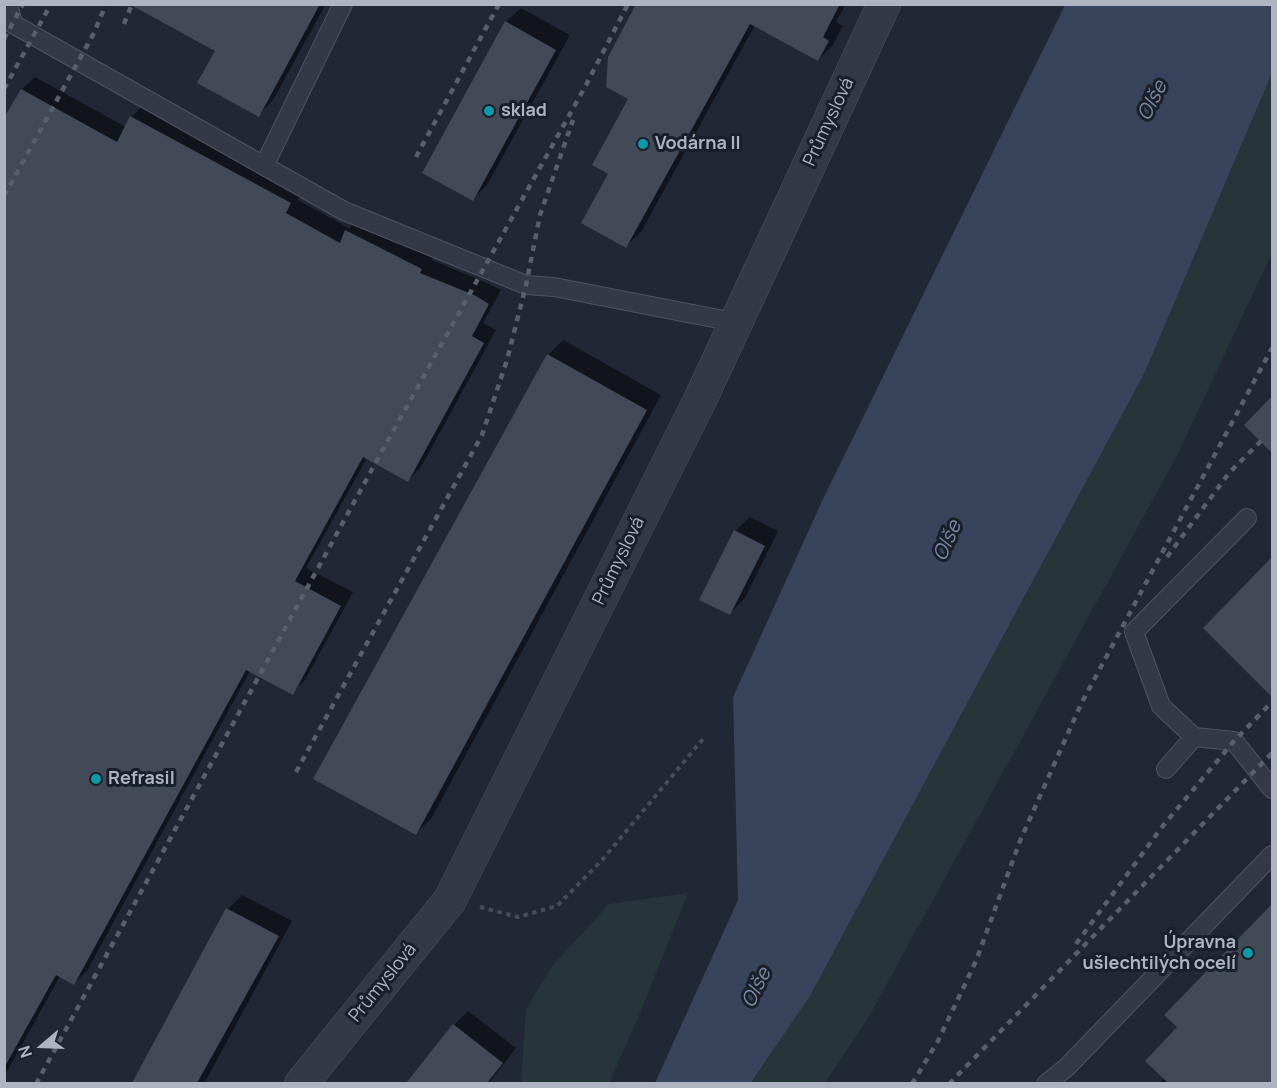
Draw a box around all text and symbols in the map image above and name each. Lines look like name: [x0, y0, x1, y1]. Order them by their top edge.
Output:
street label: Průmyslová: [799, 74, 859, 170]
water label: Olše: [1133, 77, 1173, 125]
place label: sklad: [501, 100, 547, 122]
marker: sklad: [482, 104, 496, 118]
place label: Vodárna II: [655, 133, 741, 155]
marker: Vodárna II: [636, 137, 650, 151]
street label: Průmyslová: [588, 514, 650, 608]
water label: Olše: [929, 517, 967, 565]
place label: Refrasil: [108, 768, 175, 790]
marker: Refrasil: [89, 772, 103, 786]
place label: Úpravna ušlechtilých ocelí: [1083, 932, 1236, 974]
street label: Průmyslová: [345, 939, 421, 1027]
marker: Úpravna ušlechtilých ocelí: [1241, 946, 1255, 960]
water label: Olše: [737, 964, 777, 1012]
north arrow: [12, 1016, 72, 1076]
text: N: [13, 1043, 37, 1061]

